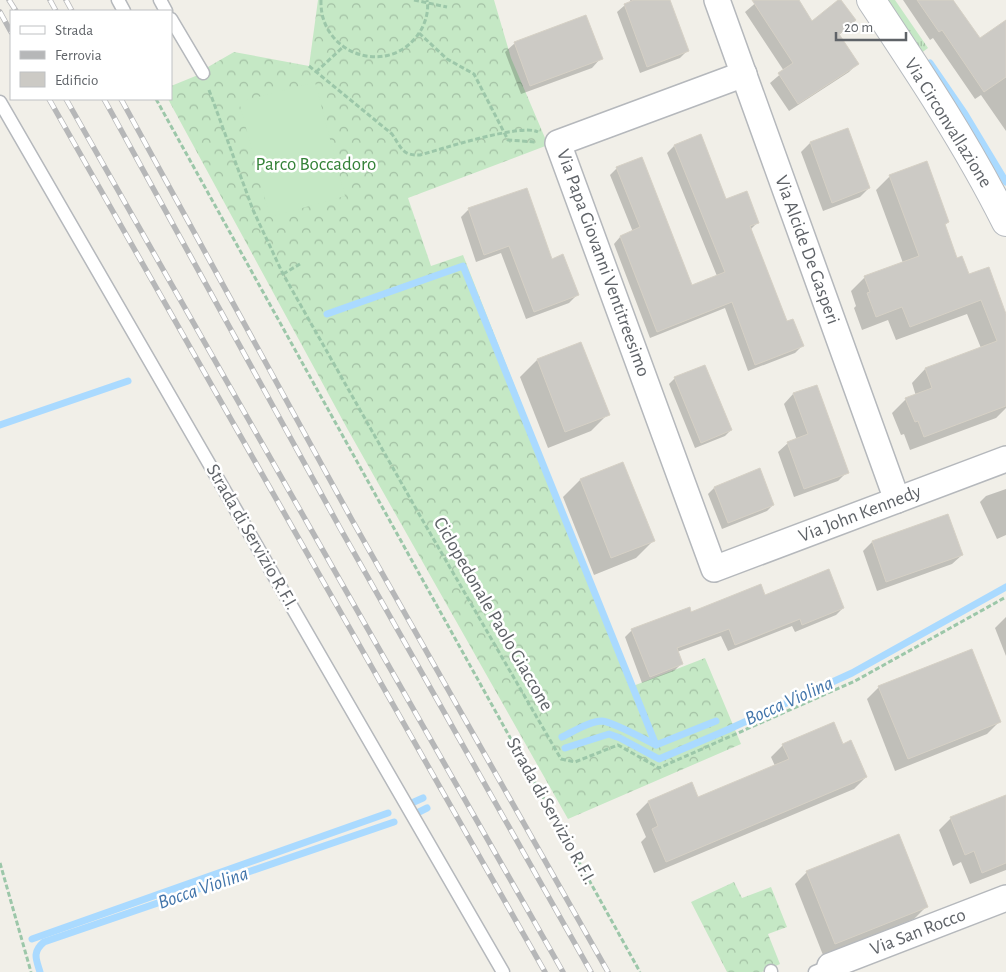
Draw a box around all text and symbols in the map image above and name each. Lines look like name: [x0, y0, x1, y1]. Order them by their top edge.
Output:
legend: [10, 10, 172, 100]
scale bar: [836, 10, 906, 42]
text: 20 m: [844, 20, 873, 35]
text: Strada: [55, 23, 93, 38]
text: Ferrovia: [55, 48, 102, 63]
street label: Via Circonvallazione: [901, 55, 995, 191]
text: Edificio: [55, 73, 98, 88]
street label: Via Papa Giovanni Ventitreesimo: [553, 147, 653, 379]
park label: Parco Boccadoro: [256, 155, 376, 174]
street label: Via Alcide De Gasperi: [771, 173, 843, 327]
street label: Strada di Servizio R.F.I.: [203, 461, 301, 613]
street label: Via John Kennedy: [796, 482, 924, 546]
street label: Ciclopedonale Paolo Giaccone: [430, 514, 556, 714]
water label: Bocca Violina: [742, 673, 836, 729]
street label: Strada di Servizio R.F.I.: [503, 734, 599, 888]
water label: Bocca Violina: [155, 863, 251, 913]
street label: Via San Rocco: [868, 905, 968, 959]

